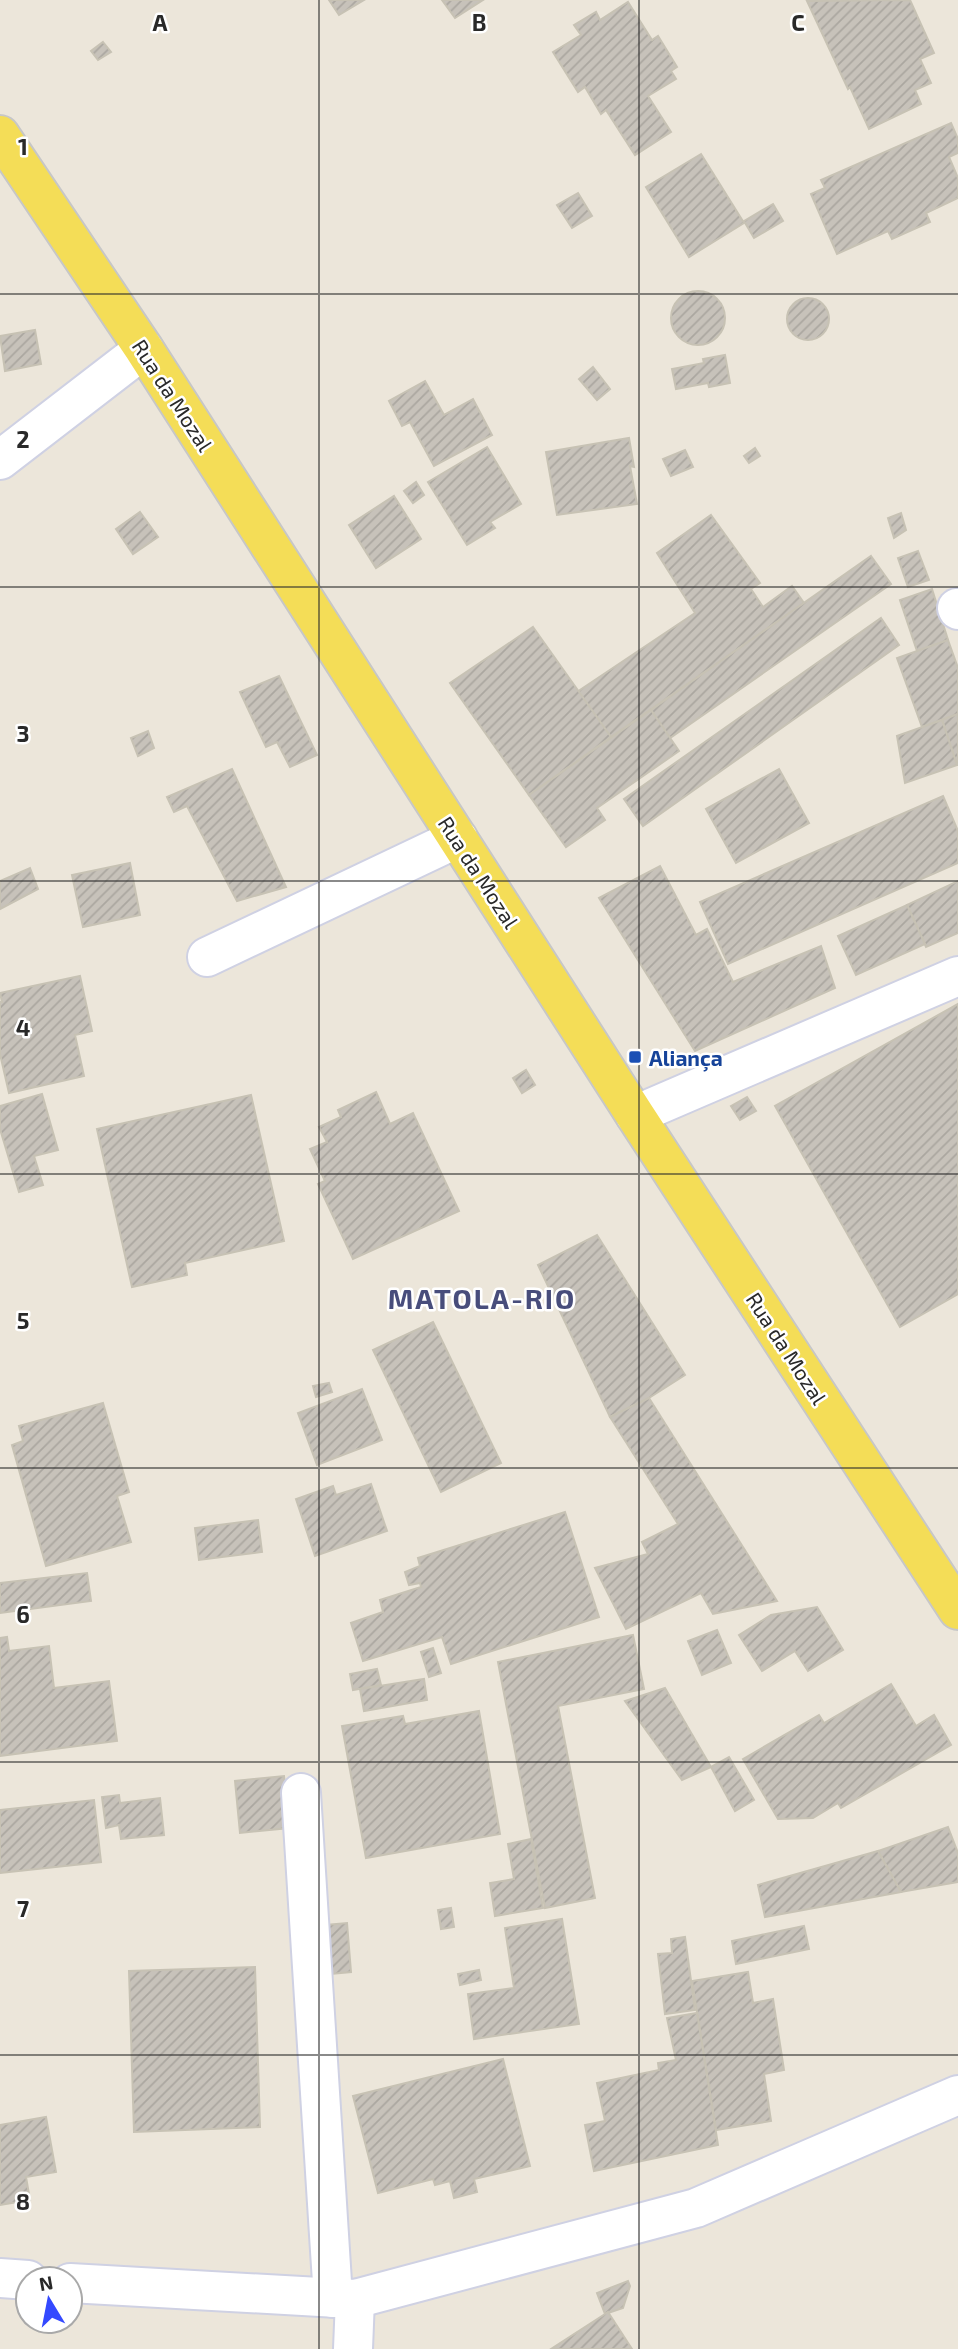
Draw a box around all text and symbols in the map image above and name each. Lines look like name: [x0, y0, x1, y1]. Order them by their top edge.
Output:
text: A: [152, 8, 168, 36]
text: B: [472, 8, 486, 36]
text: C: [791, 8, 805, 36]
text: 1: [18, 132, 28, 160]
street label: Rua da Mozal: [128, 334, 219, 456]
text: 2: [16, 425, 30, 453]
text: 3: [16, 719, 30, 747]
street label: Rua da Mozal: [434, 811, 525, 933]
text: 4: [16, 1013, 30, 1041]
place label: Aliança: [649, 1045, 723, 1072]
marker: Aliança: [627, 1049, 643, 1065]
district label: MATOLA-RIO: [388, 1281, 576, 1315]
street label: Rua da Mozal: [742, 1287, 833, 1409]
text: 5: [17, 1306, 29, 1334]
text: 6: [16, 1600, 30, 1628]
text: 7: [17, 1894, 29, 1922]
text: 8: [16, 2187, 30, 2215]
north arrow: [14, 2265, 84, 2335]
text: N: [37, 2270, 55, 2295]

